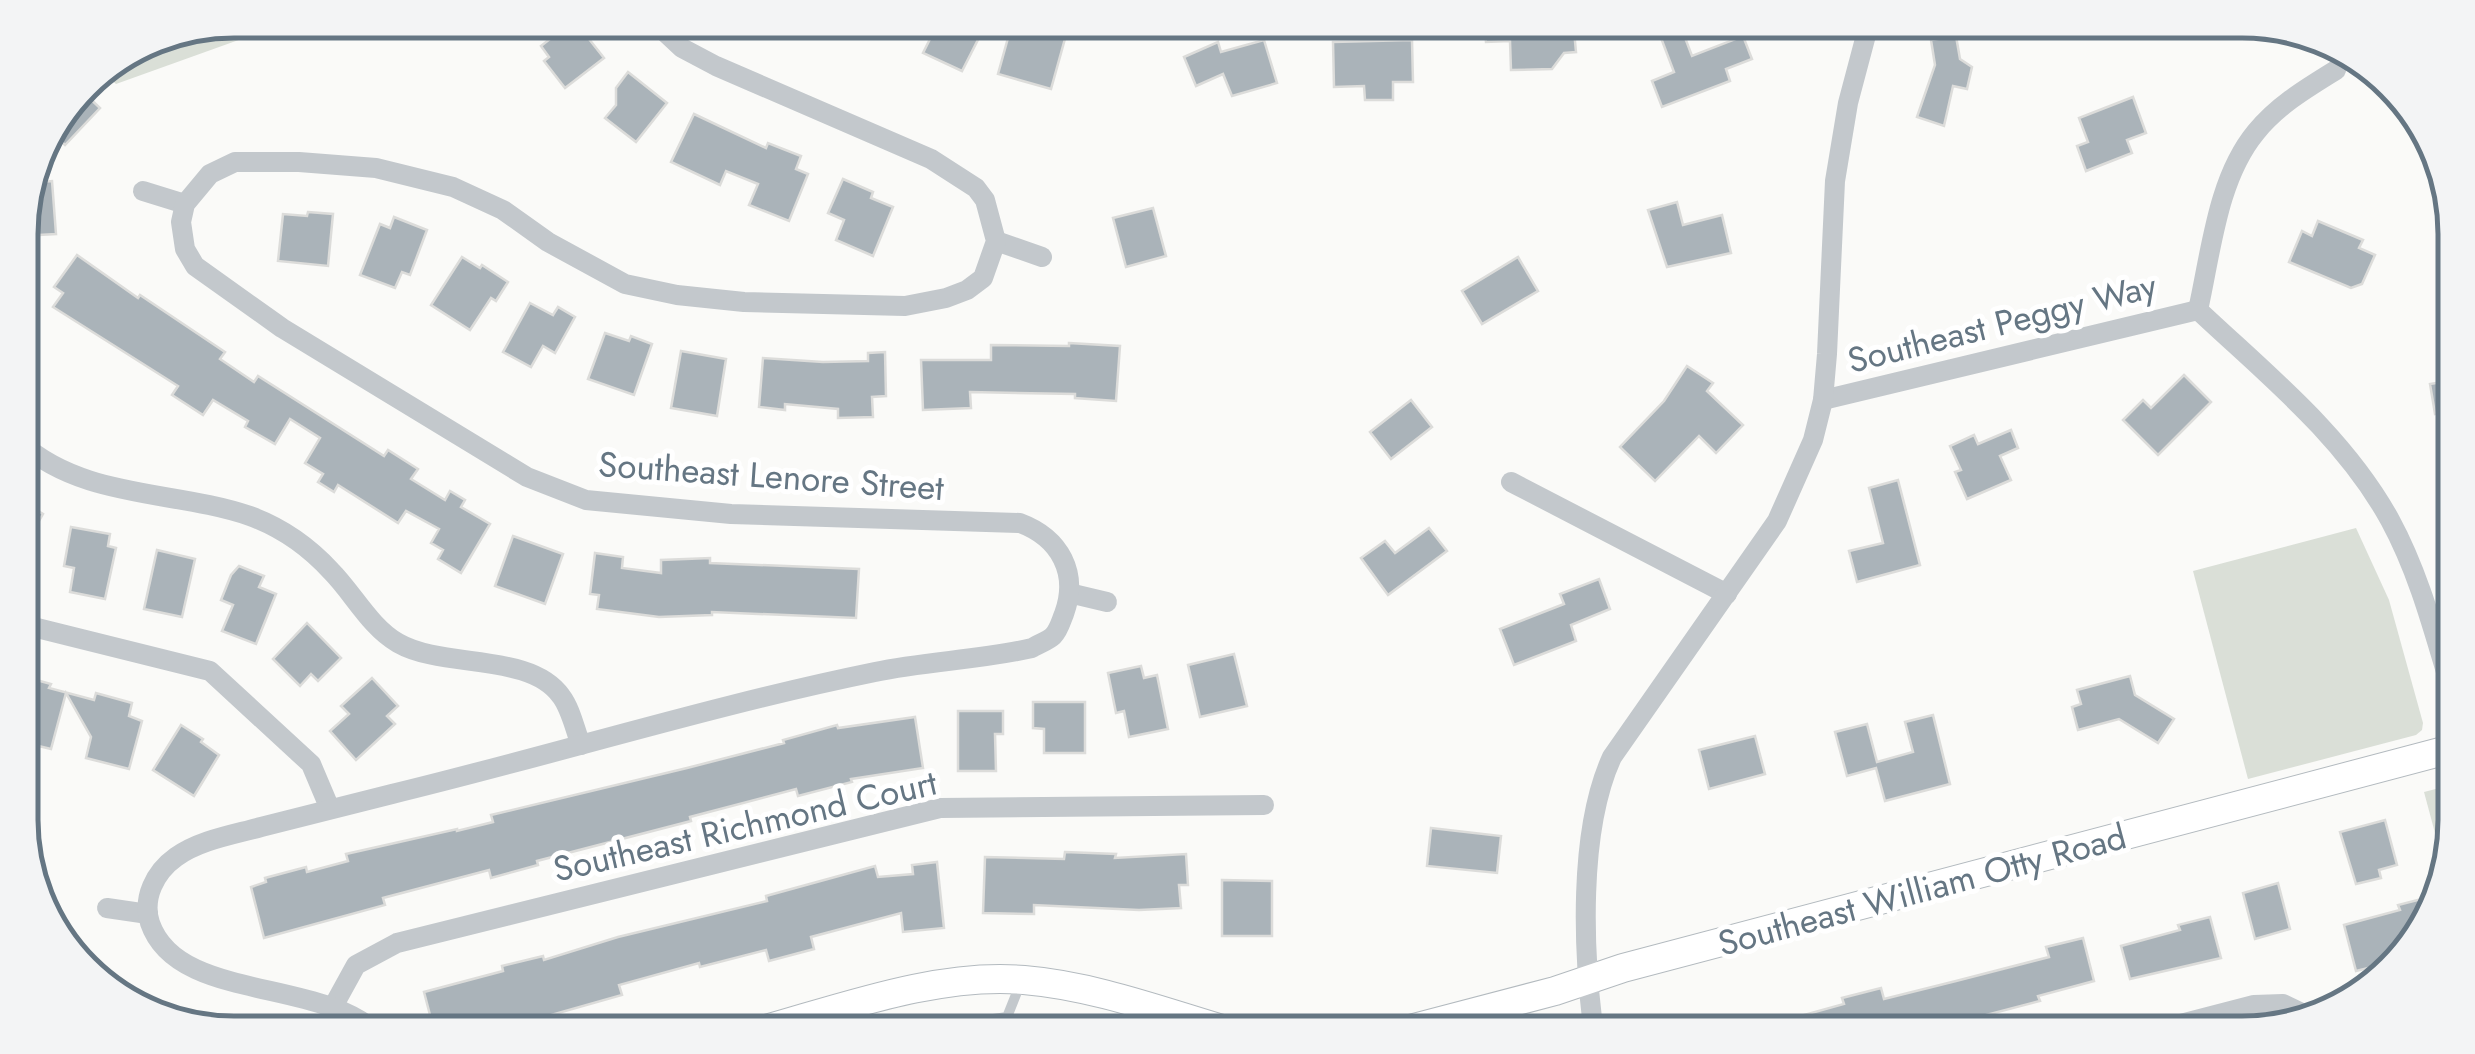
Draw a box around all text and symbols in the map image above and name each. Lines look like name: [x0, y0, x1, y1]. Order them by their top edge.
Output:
street label: Southeast Peggy Way: [1842, 260, 2162, 386]
street label: Southeast Lenore Street: [597, 439, 946, 513]
street label: Southeast Richmond Court: [548, 757, 942, 894]
street label: Southeast William Otty Road: [1712, 811, 2132, 969]

